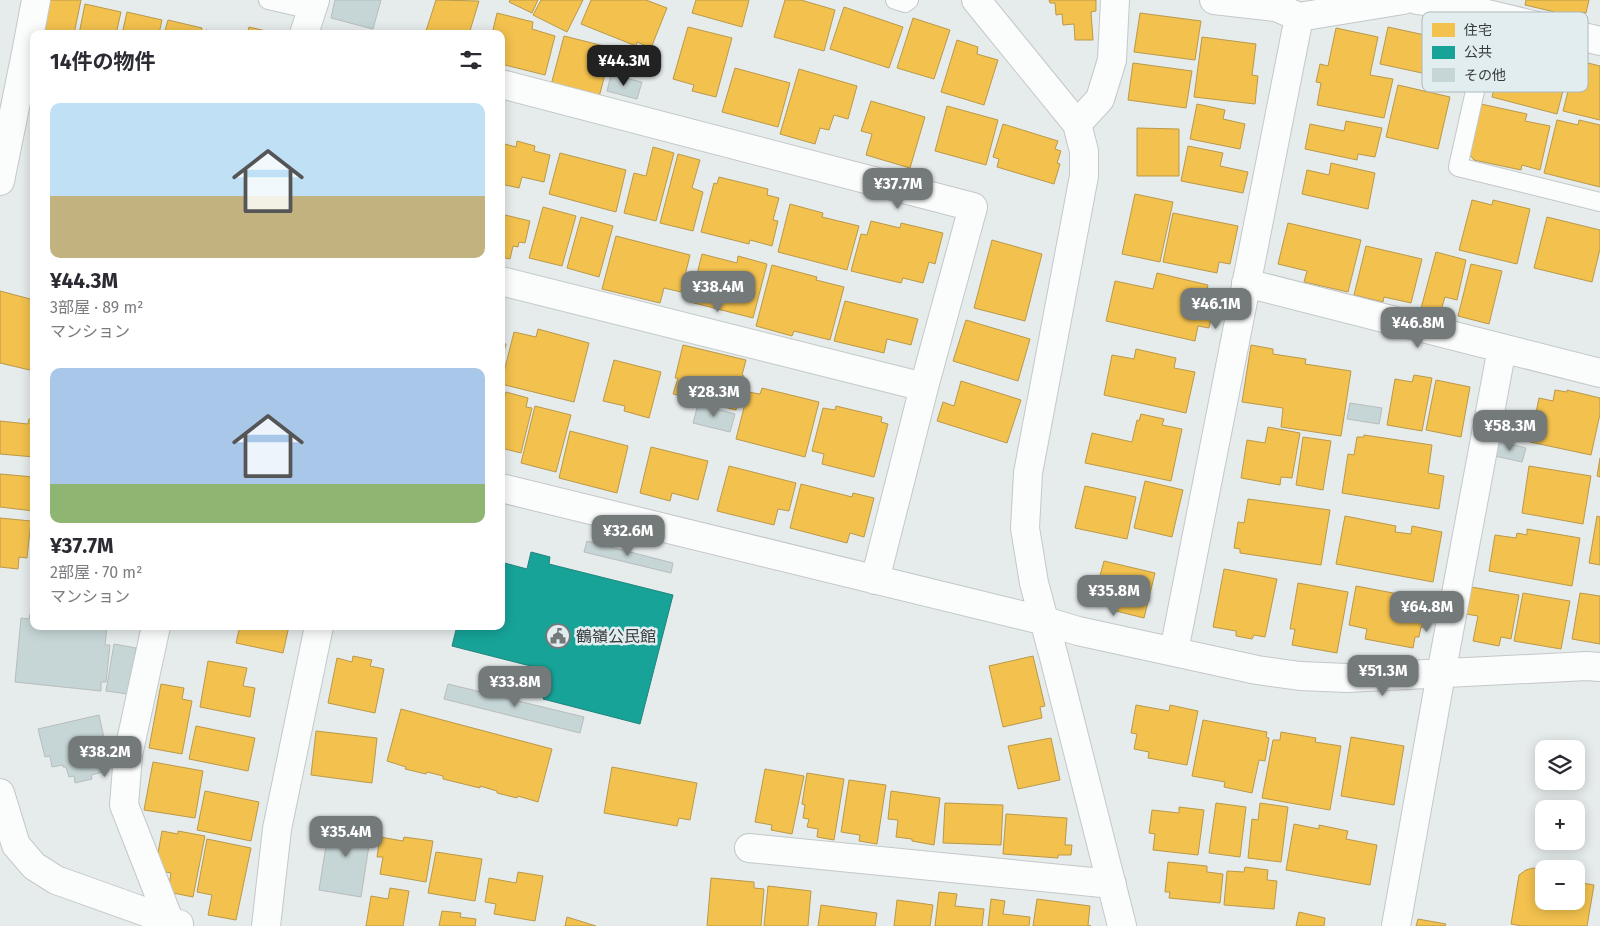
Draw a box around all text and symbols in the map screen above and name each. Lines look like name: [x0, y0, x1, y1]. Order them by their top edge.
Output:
legend: [1422, 12, 1588, 92]
text: 住宅: [1464, 22, 1492, 39]
pin: ¥44.3M: [583, 44, 665, 87]
text: 公共: [1464, 44, 1492, 61]
icon: filters: [457, 46, 485, 74]
text: 14件の物件: [50, 49, 156, 75]
text: ¥44.3M: [598, 51, 650, 70]
text: その他: [1464, 67, 1506, 84]
icon: home: [223, 136, 313, 226]
pin: ¥37.7M: [857, 168, 939, 210]
text: ¥37.7M: [874, 174, 922, 193]
text: ¥44.3M: [50, 268, 118, 294]
pin: ¥38.4M: [677, 270, 759, 313]
text: ¥38.4M: [692, 277, 744, 296]
pin: ¥46.1M: [1175, 288, 1257, 330]
text: ¥46.1M: [1191, 294, 1241, 313]
text: 3部屋 · 89 m²: [50, 298, 144, 317]
pin: ¥46.8M: [1377, 306, 1459, 349]
text: ¥46.8M: [1392, 313, 1444, 332]
text: マンション: [50, 322, 130, 341]
pin: ¥28.3M: [673, 376, 755, 418]
text: ¥28.3M: [688, 382, 740, 401]
icon: home: [223, 401, 313, 491]
pin: ¥58.3M: [1469, 410, 1551, 452]
text: ¥58.3M: [1484, 416, 1536, 435]
pin: ¥32.6M: [587, 514, 669, 557]
text: ¥32.6M: [603, 521, 653, 540]
text: ¥37.7M: [50, 533, 114, 559]
text: 2部屋 · 70 m²: [50, 563, 142, 582]
pin: ¥35.8M: [1073, 574, 1155, 617]
text: ¥35.8M: [1088, 581, 1140, 600]
text: マンション: [50, 587, 130, 606]
pin: ¥64.8M: [1386, 590, 1468, 633]
text: ¥64.8M: [1401, 597, 1453, 616]
public building icon: 鶴嶺公民館: [545, 623, 571, 649]
place label: 鶴嶺公民館: [576, 627, 656, 646]
pin: ¥51.3M: [1342, 654, 1424, 697]
text: ¥51.3M: [1358, 661, 1408, 680]
pin: ¥33.8M: [474, 666, 556, 708]
text: ¥33.8M: [489, 672, 541, 691]
pin: ¥38.2M: [64, 736, 146, 778]
map controls: [1535, 740, 1585, 910]
button: layers: [1535, 740, 1585, 790]
text: ¥38.2M: [79, 742, 131, 761]
button: +: [1535, 800, 1585, 850]
pin: ¥35.4M: [305, 816, 387, 858]
text: ¥35.4M: [321, 822, 371, 841]
button: −: [1535, 860, 1585, 910]

